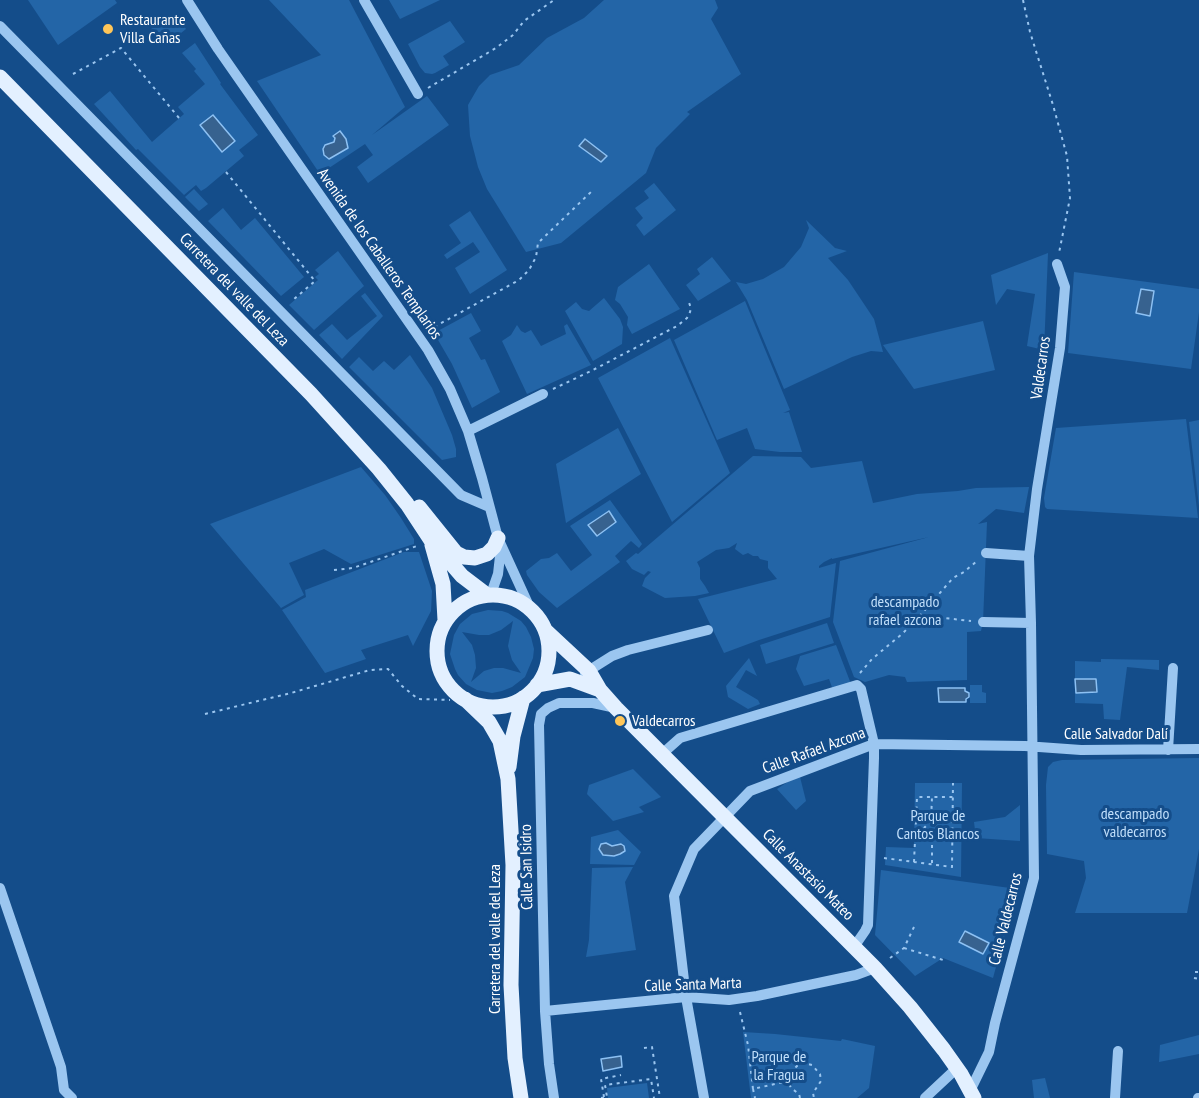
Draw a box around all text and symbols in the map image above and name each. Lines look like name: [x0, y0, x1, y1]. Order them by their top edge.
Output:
place label: Restaurante Villa Cañas: [120, 10, 186, 48]
marker: Restaurante Villa Cañas: [101, 22, 115, 36]
street label: Avenida de los Caballeros Templarios: [313, 165, 445, 343]
street label: Carretera del valle del Leza: [175, 229, 293, 351]
street label: Valdecarros: [1027, 335, 1055, 401]
park label: descampado rafael azcona: [869, 592, 941, 630]
place label: Valdecarros: [632, 711, 695, 731]
marker: Valdecarros: [613, 714, 627, 728]
street label: Calle Rafael Azcona: [760, 724, 868, 778]
street label: Calle Salvador Dalí: [1064, 724, 1168, 744]
park label: descampado valdecarros: [1101, 804, 1169, 842]
park label: Parque de Cantos Blancos: [897, 806, 979, 844]
street label: Calle San Isidro: [517, 824, 537, 910]
street label: Calle Anastasio Mateo: [758, 825, 858, 925]
street label: Carretera del valle del Leza: [485, 864, 505, 1014]
street label: Calle Valdecarros: [985, 871, 1027, 967]
street label: Calle Santa Marta: [644, 974, 742, 996]
park label: Parque de la Fragua: [752, 1047, 806, 1085]

